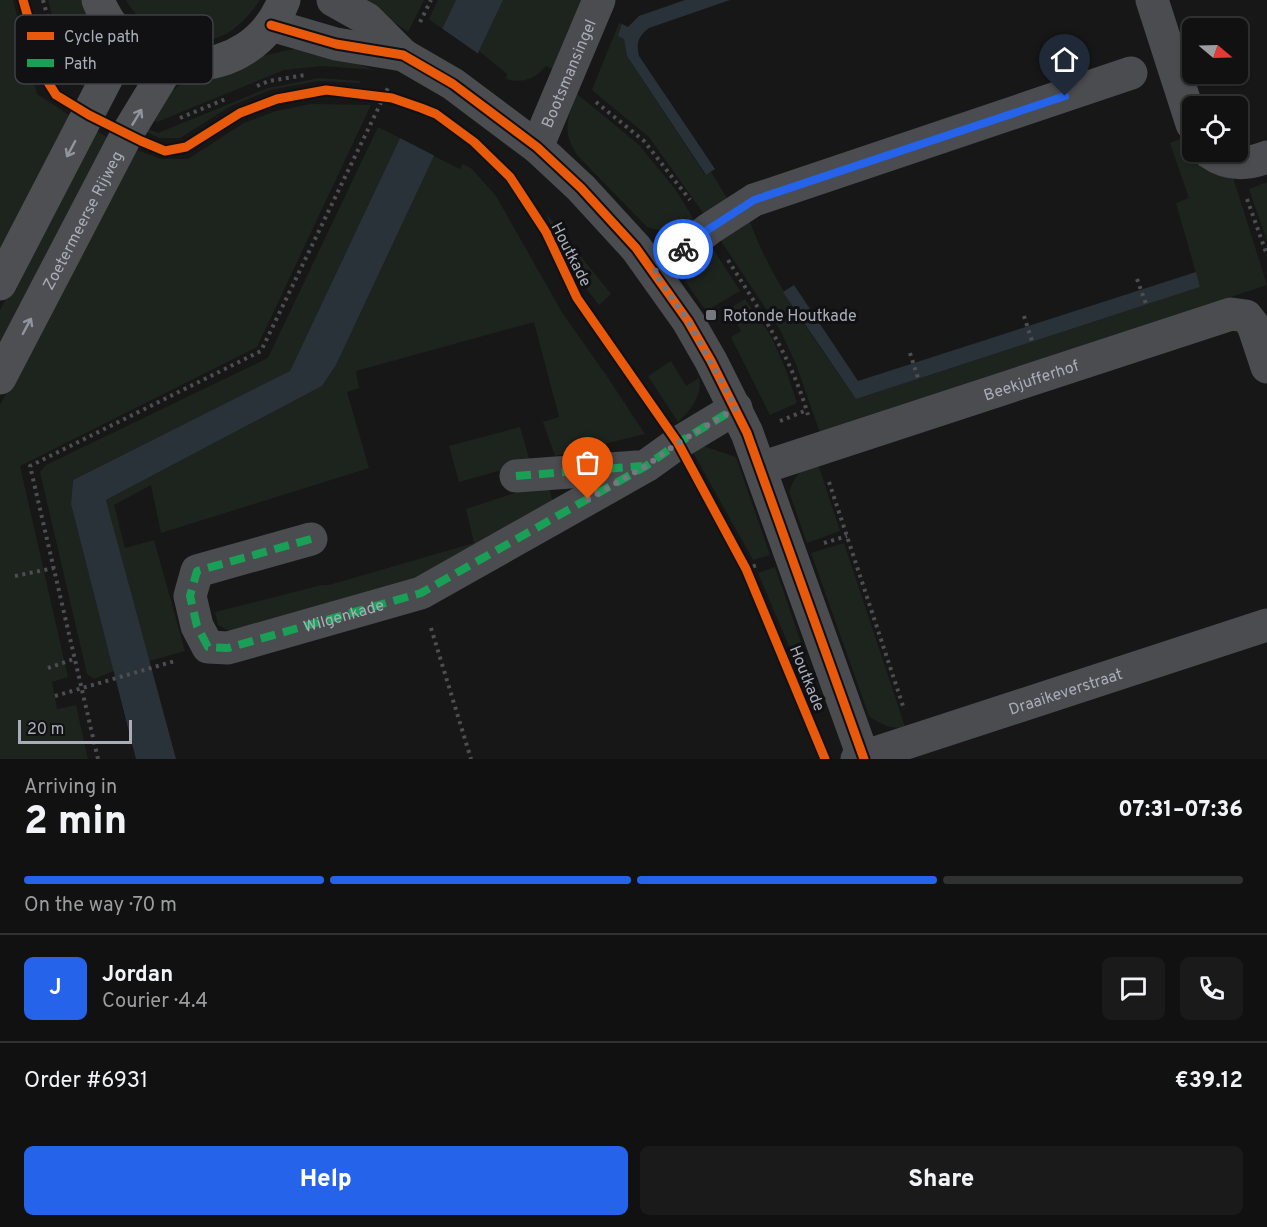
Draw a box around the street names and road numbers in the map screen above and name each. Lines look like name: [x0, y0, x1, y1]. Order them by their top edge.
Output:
street label: Bootsmansingel: [538, 17, 602, 131]
street label: Zoetermeerse Rijweg: [39, 148, 128, 294]
street label: Houtkade: [546, 220, 595, 290]
street label: Beekjufferhof: [981, 356, 1082, 406]
street label: Wilgenkade: [301, 596, 387, 638]
street label: Houtkade: [784, 643, 828, 715]
street label: Draaikeverstraat: [1006, 665, 1125, 721]

